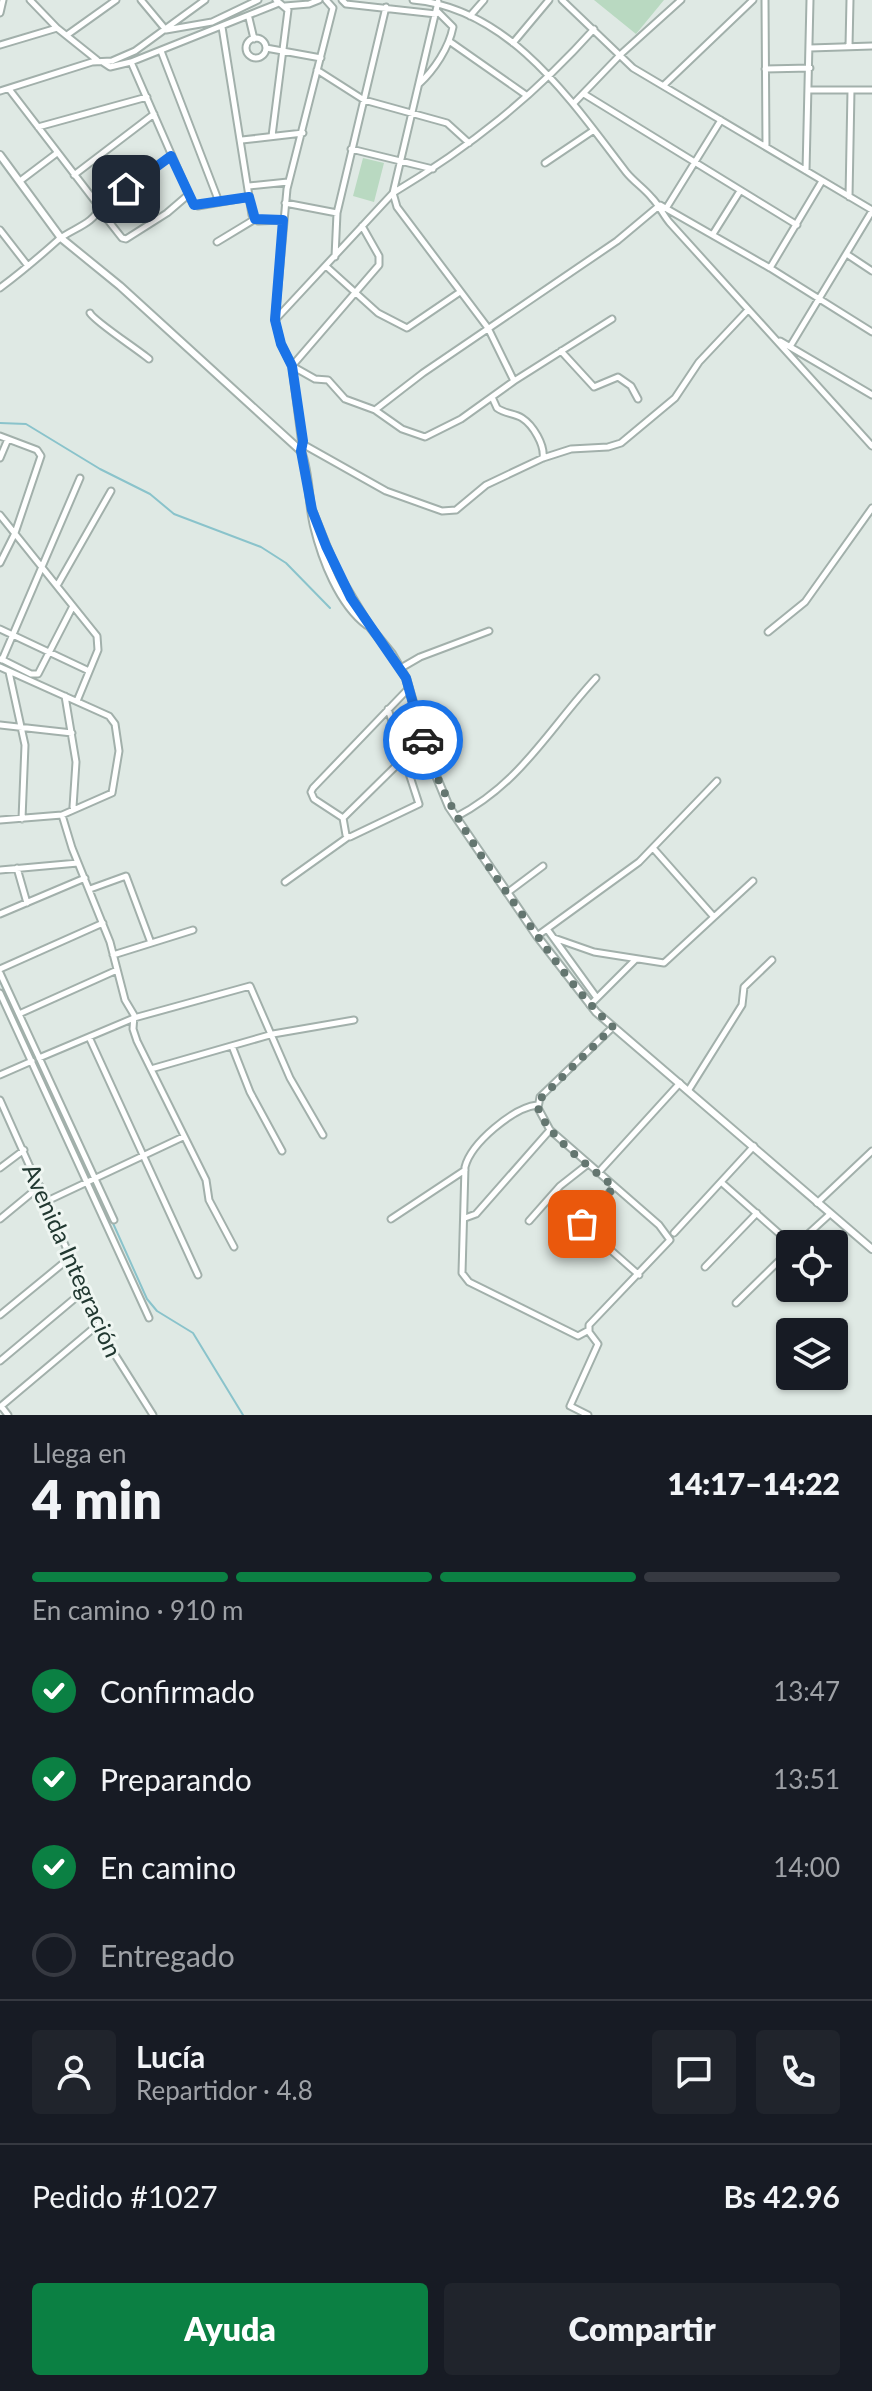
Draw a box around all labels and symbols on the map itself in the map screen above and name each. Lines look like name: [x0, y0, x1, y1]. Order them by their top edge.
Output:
pin: [92, 155, 160, 223]
courier: [383, 700, 463, 780]
street label: Avenida Integración: [17, 1159, 129, 1361]
pin: [548, 1190, 616, 1258]

